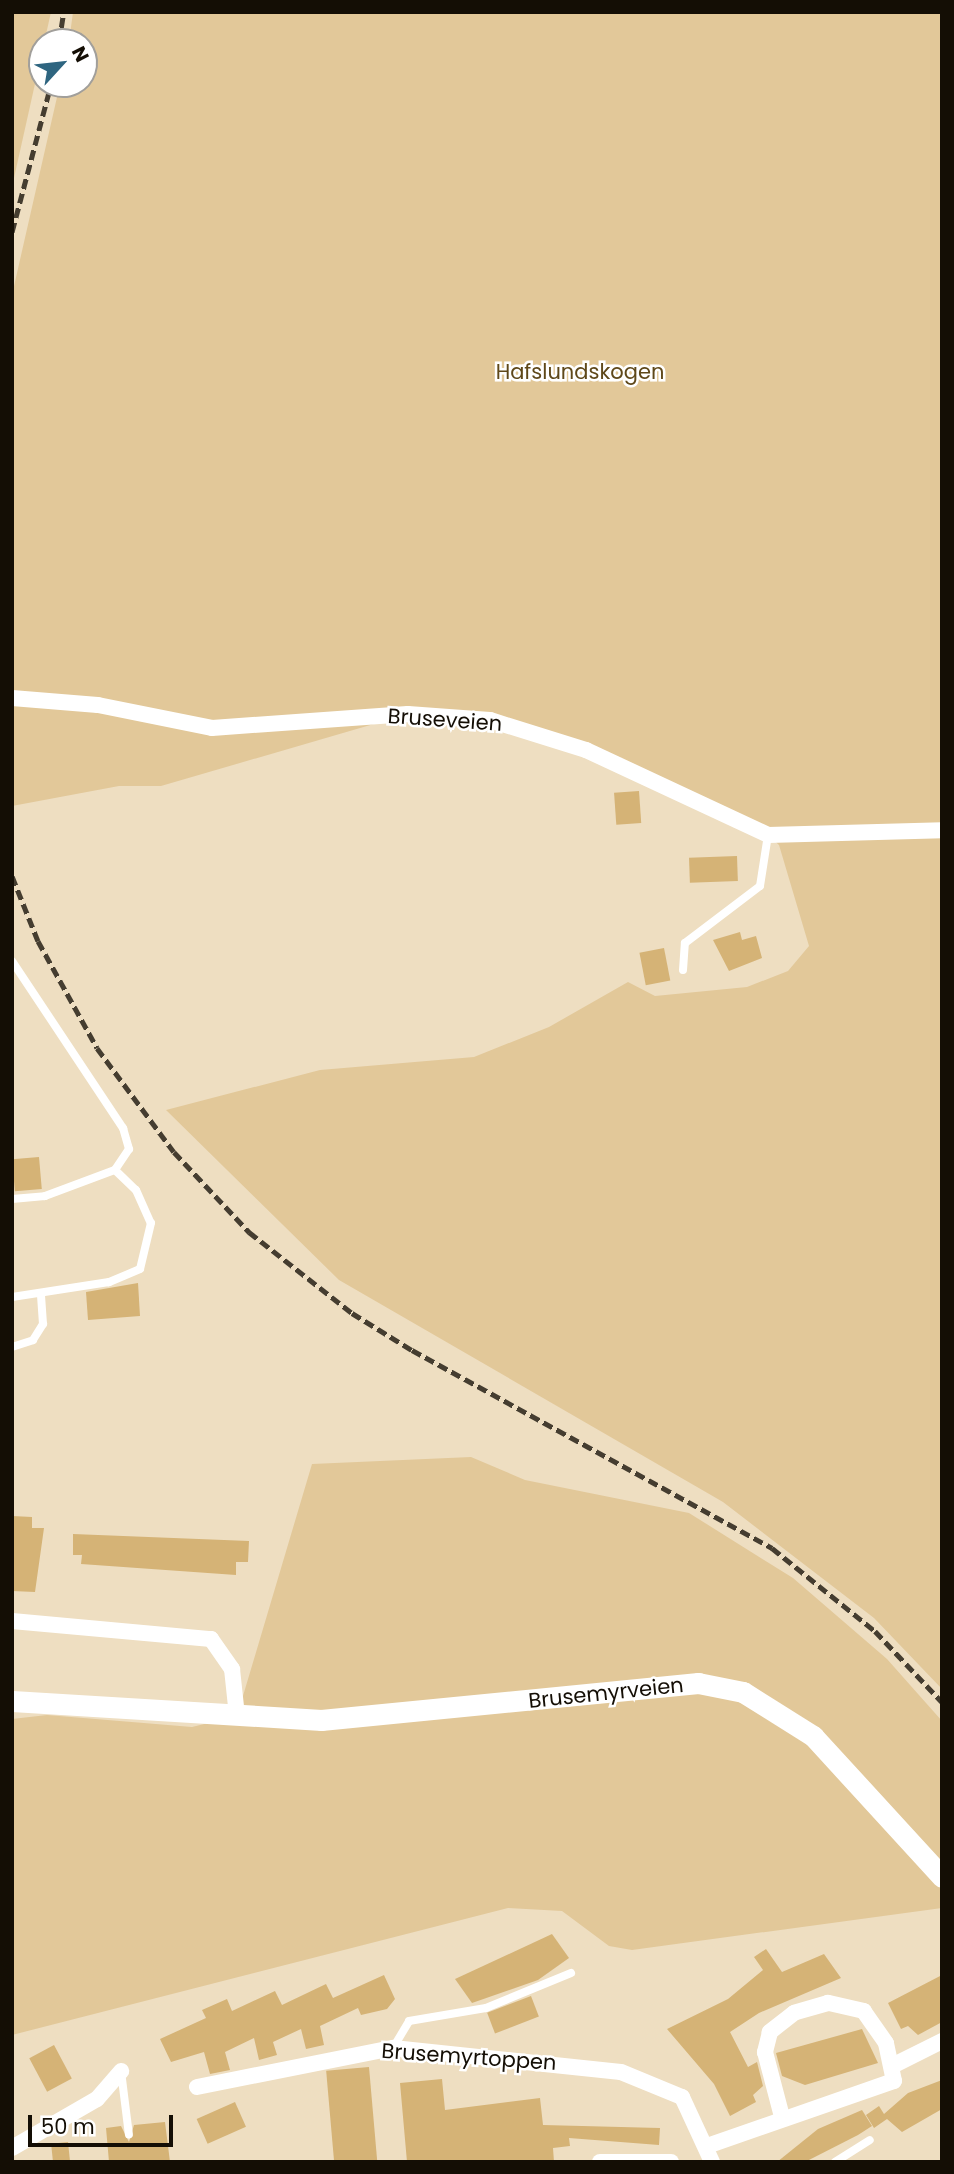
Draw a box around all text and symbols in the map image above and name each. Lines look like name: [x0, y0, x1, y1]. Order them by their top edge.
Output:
north arrow: [28, 28, 98, 98]
text: N: [65, 42, 96, 67]
park label: Hafslundskogen: [496, 359, 664, 385]
street label: Bruseveien: [387, 703, 503, 737]
street label: Brusemyrveien: [527, 1672, 685, 1714]
street label: Brusemyrtoppen: [381, 2038, 557, 2076]
scale bar: [32, 2100, 177, 2144]
text: 50 m: [41, 2112, 95, 2141]

